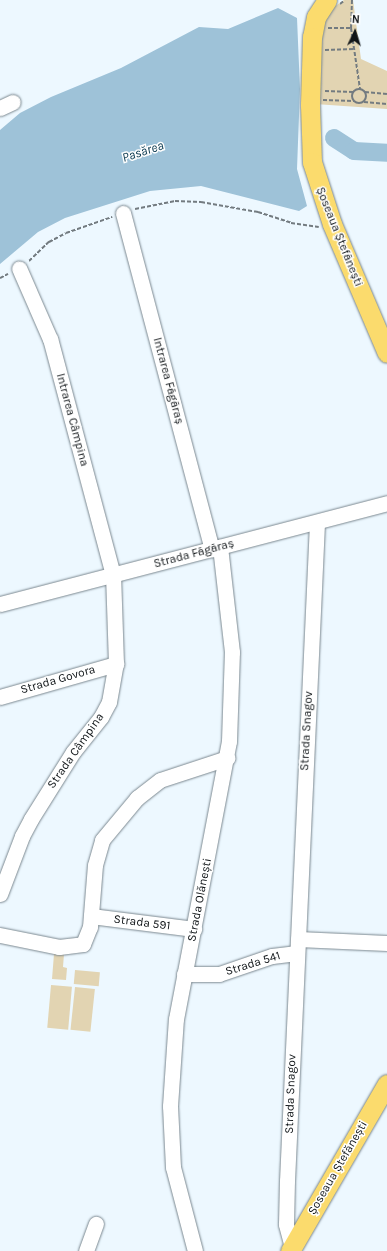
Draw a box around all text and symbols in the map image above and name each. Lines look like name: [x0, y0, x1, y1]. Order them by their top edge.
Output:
north arrow: [335, 12, 375, 52]
text: N: [351, 13, 360, 26]
water label: Pasărea: [120, 138, 166, 166]
street label: Șoseaua Ștefănești: [312, 185, 366, 289]
street label: Intrarea Făgăraș: [149, 336, 187, 426]
street label: Intrarea Câmpina: [53, 372, 91, 468]
street label: Strada Făgăraș: [152, 536, 236, 572]
street label: Strada Govora: [19, 662, 97, 698]
street label: Strada Snagov: [298, 691, 316, 771]
street label: Strada Câmpina: [45, 710, 107, 792]
street label: Strada Olănești: [185, 857, 215, 943]
street label: Strada 591: [113, 912, 171, 934]
street label: Strada 541: [224, 949, 282, 979]
street label: Strada Snagov: [282, 1054, 300, 1134]
street label: Șoseaua Ștefănești: [305, 1118, 371, 1218]

